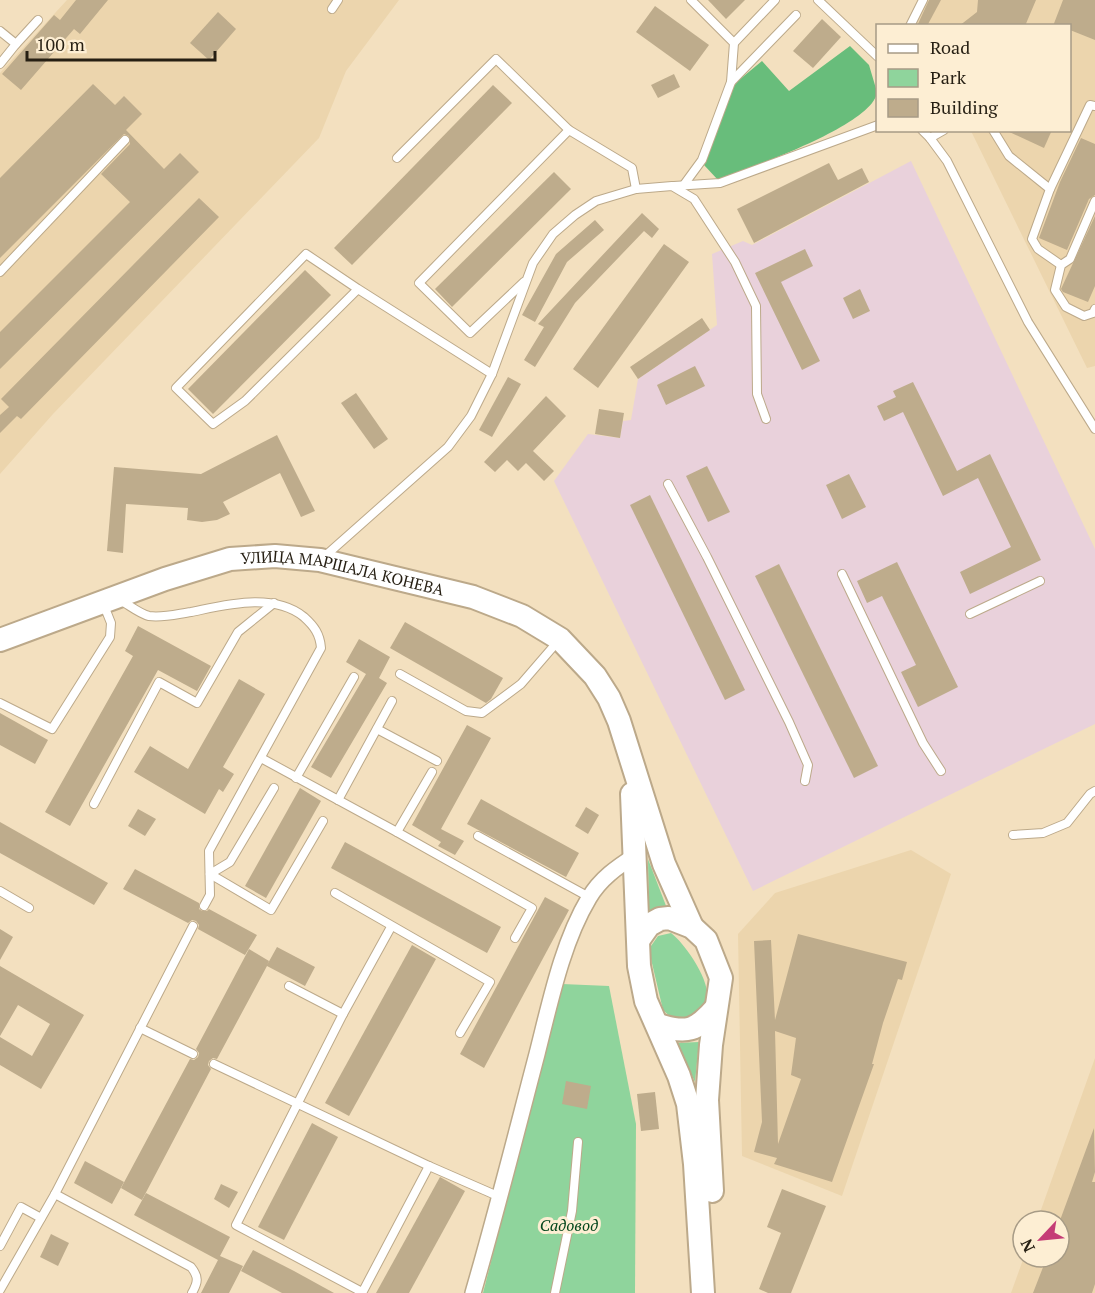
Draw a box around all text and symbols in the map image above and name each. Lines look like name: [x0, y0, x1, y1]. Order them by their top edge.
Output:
scale bar: [27, 24, 214, 62]
legend: [876, 24, 1071, 132]
text: 100 m: [36, 32, 85, 56]
text: Road: [930, 35, 970, 59]
text: Park: [930, 65, 967, 89]
text: Building: [930, 95, 998, 119]
street label: УЛИЦА МАРШАЛА КОНЕВА: [240, 545, 446, 601]
north arrow: [1011, 1209, 1071, 1269]
park label: Садовод: [540, 1214, 598, 1236]
text: N: [1015, 1235, 1040, 1256]

